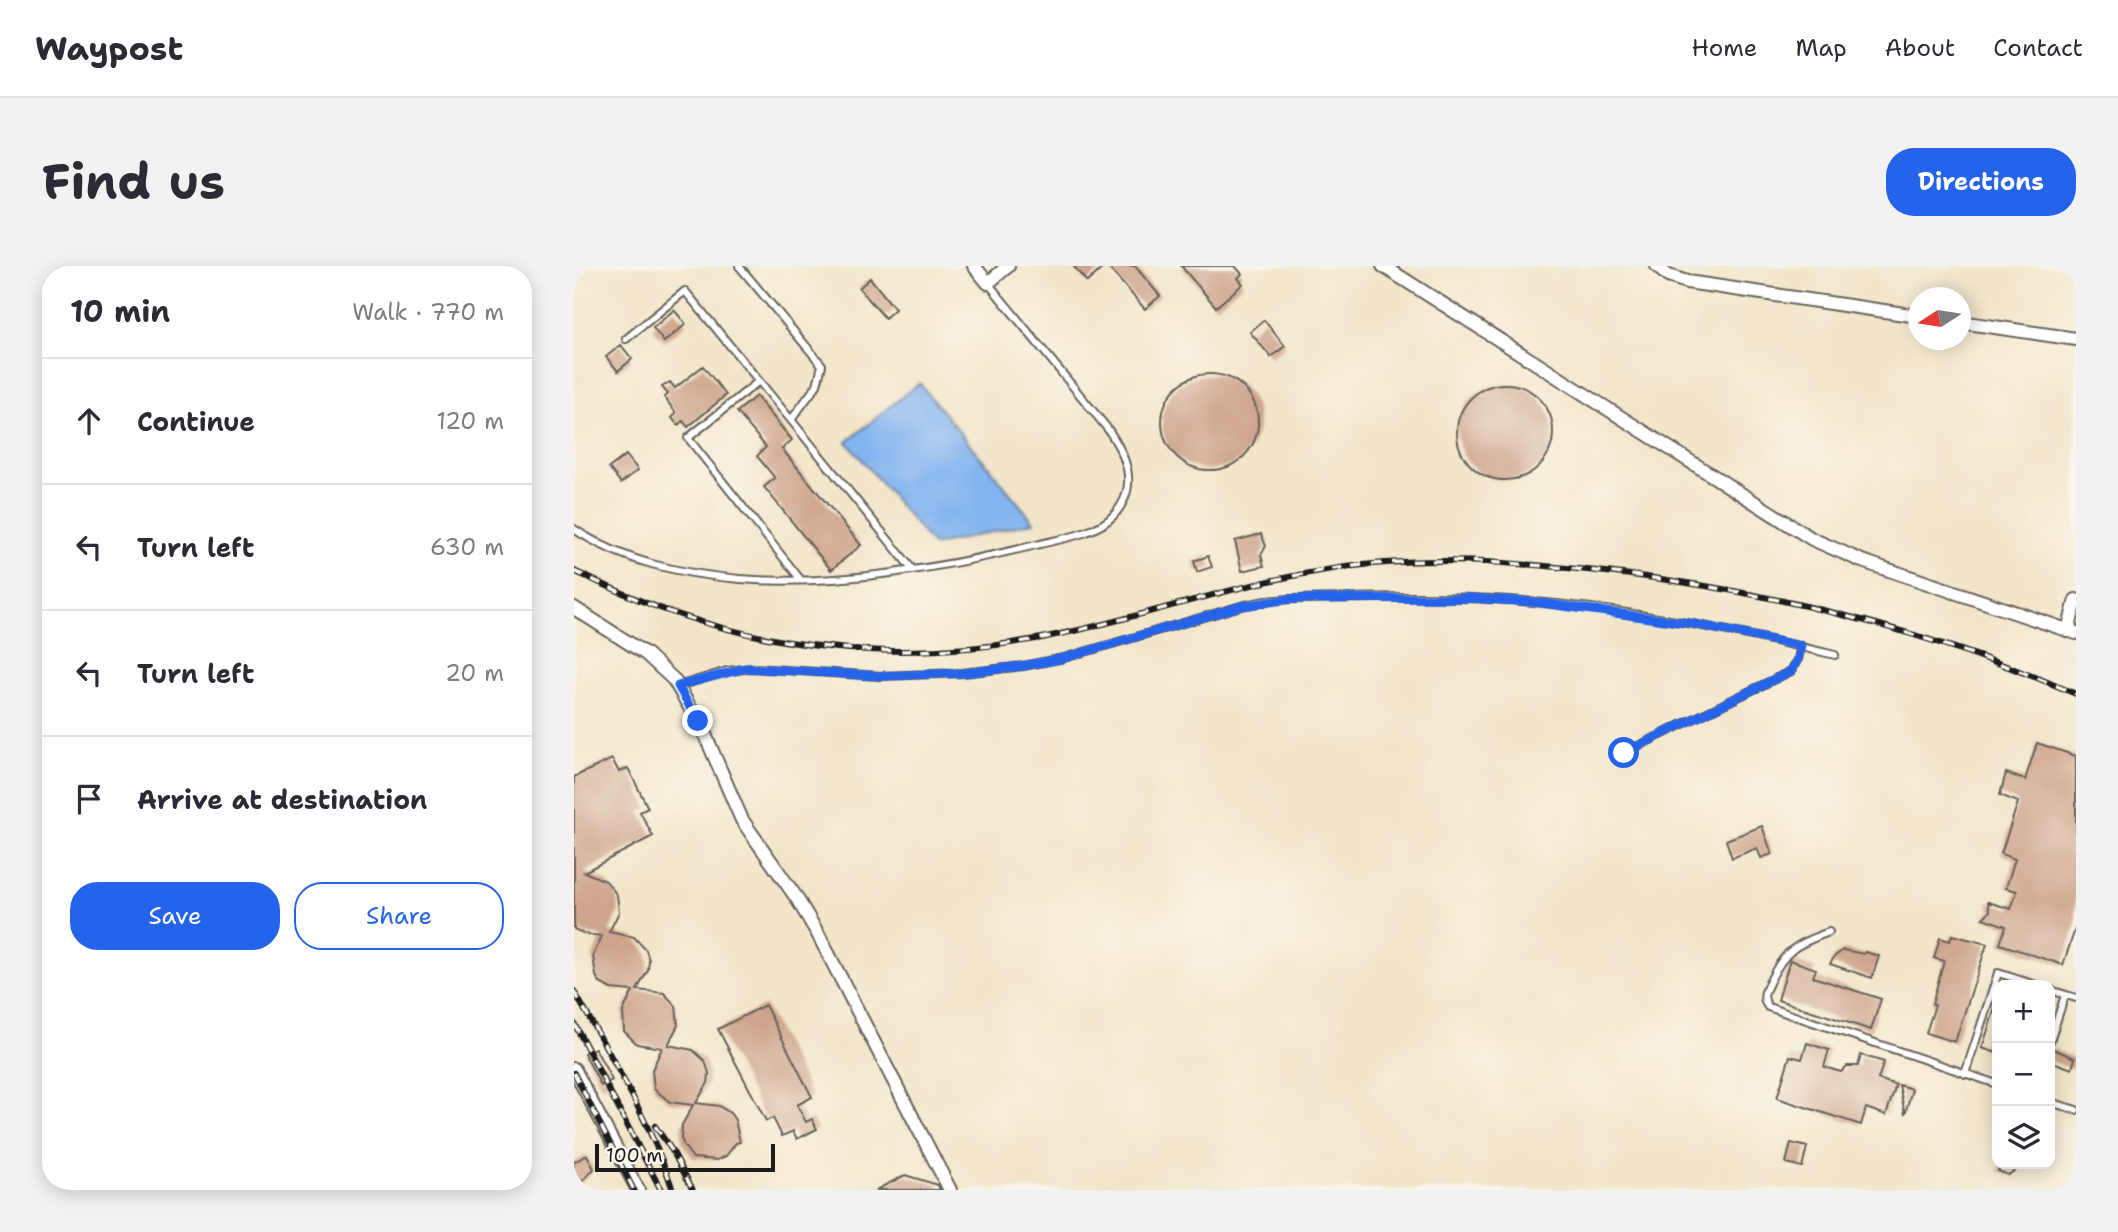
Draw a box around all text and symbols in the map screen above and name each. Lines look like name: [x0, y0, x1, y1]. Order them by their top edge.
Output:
text: Waypost: [35, 26, 183, 71]
text: Home: [1691, 32, 1757, 64]
text: Map: [1795, 32, 1847, 64]
text: About: [1885, 32, 1955, 64]
text: Contact: [1993, 32, 2083, 64]
button: Directions: [1886, 148, 2076, 216]
text: Find us: [42, 149, 225, 215]
north arrow: [1908, 287, 1971, 350]
text: 10 min: [70, 291, 170, 332]
text: Walk · 770 m: [352, 297, 504, 327]
icon: ahead: [70, 402, 108, 440]
text: Continue: [137, 404, 255, 439]
text: 120 m: [436, 406, 504, 436]
icon: left: [70, 528, 108, 566]
text: Turn left: [137, 530, 254, 565]
text: 630 m: [430, 532, 504, 562]
icon: left: [70, 654, 108, 692]
text: Turn left: [137, 656, 254, 691]
text: 20 m: [445, 658, 504, 688]
route end: [682, 705, 713, 736]
route start: [1608, 737, 1639, 768]
icon: arrive: [70, 780, 108, 818]
text: Arrive at destination: [137, 782, 427, 817]
button: Save: [70, 882, 280, 950]
button: Share: [294, 882, 504, 950]
map controls: [1992, 980, 2055, 1169]
button: +: [1992, 980, 2055, 1043]
button: −: [1992, 1043, 2055, 1106]
button: layers: [1992, 1106, 2055, 1169]
scale bar: [595, 1141, 775, 1173]
text: 100 m: [606, 1143, 663, 1168]

